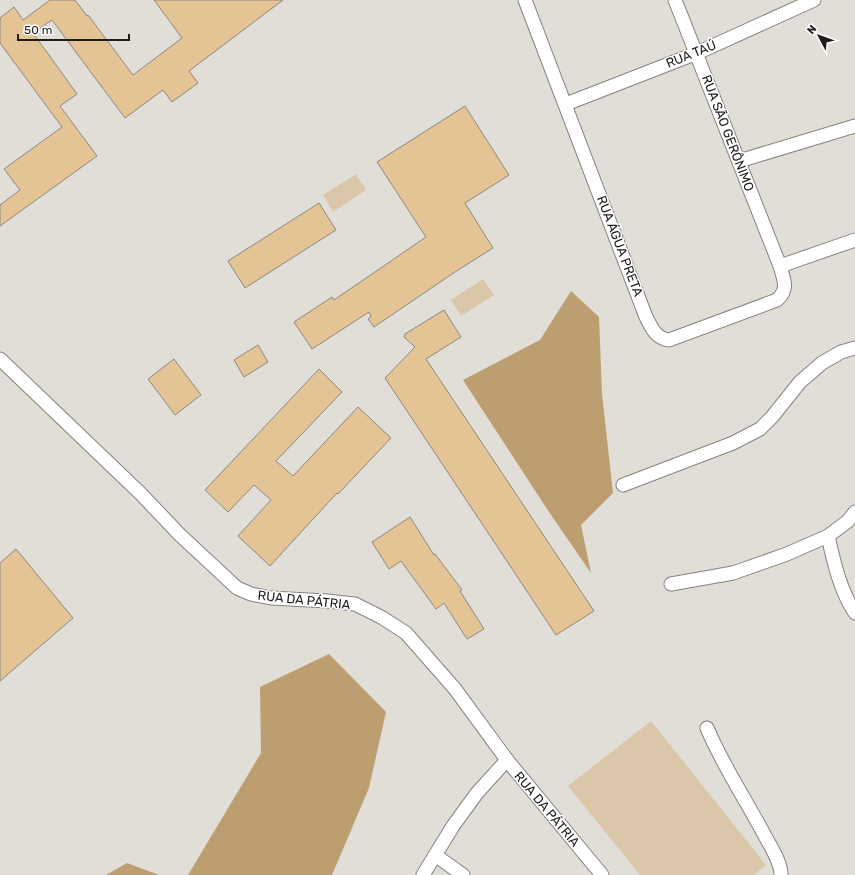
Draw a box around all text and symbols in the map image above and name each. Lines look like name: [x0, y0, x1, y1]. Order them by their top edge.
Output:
scale bar: [18, 16, 129, 42]
north arrow: [799, 16, 839, 56]
text: N: [804, 22, 819, 37]
text: 50 m: [24, 23, 52, 37]
street label: RUA TAÚ: [664, 37, 718, 71]
street label: RUA SÃO GERÔNIMO: [699, 73, 757, 193]
street label: RUA ÁGUA PRETA: [594, 194, 646, 299]
street label: RUA DA PÁTRIA: [257, 588, 351, 612]
street label: RUA DA PÁTRIA: [511, 768, 583, 850]

